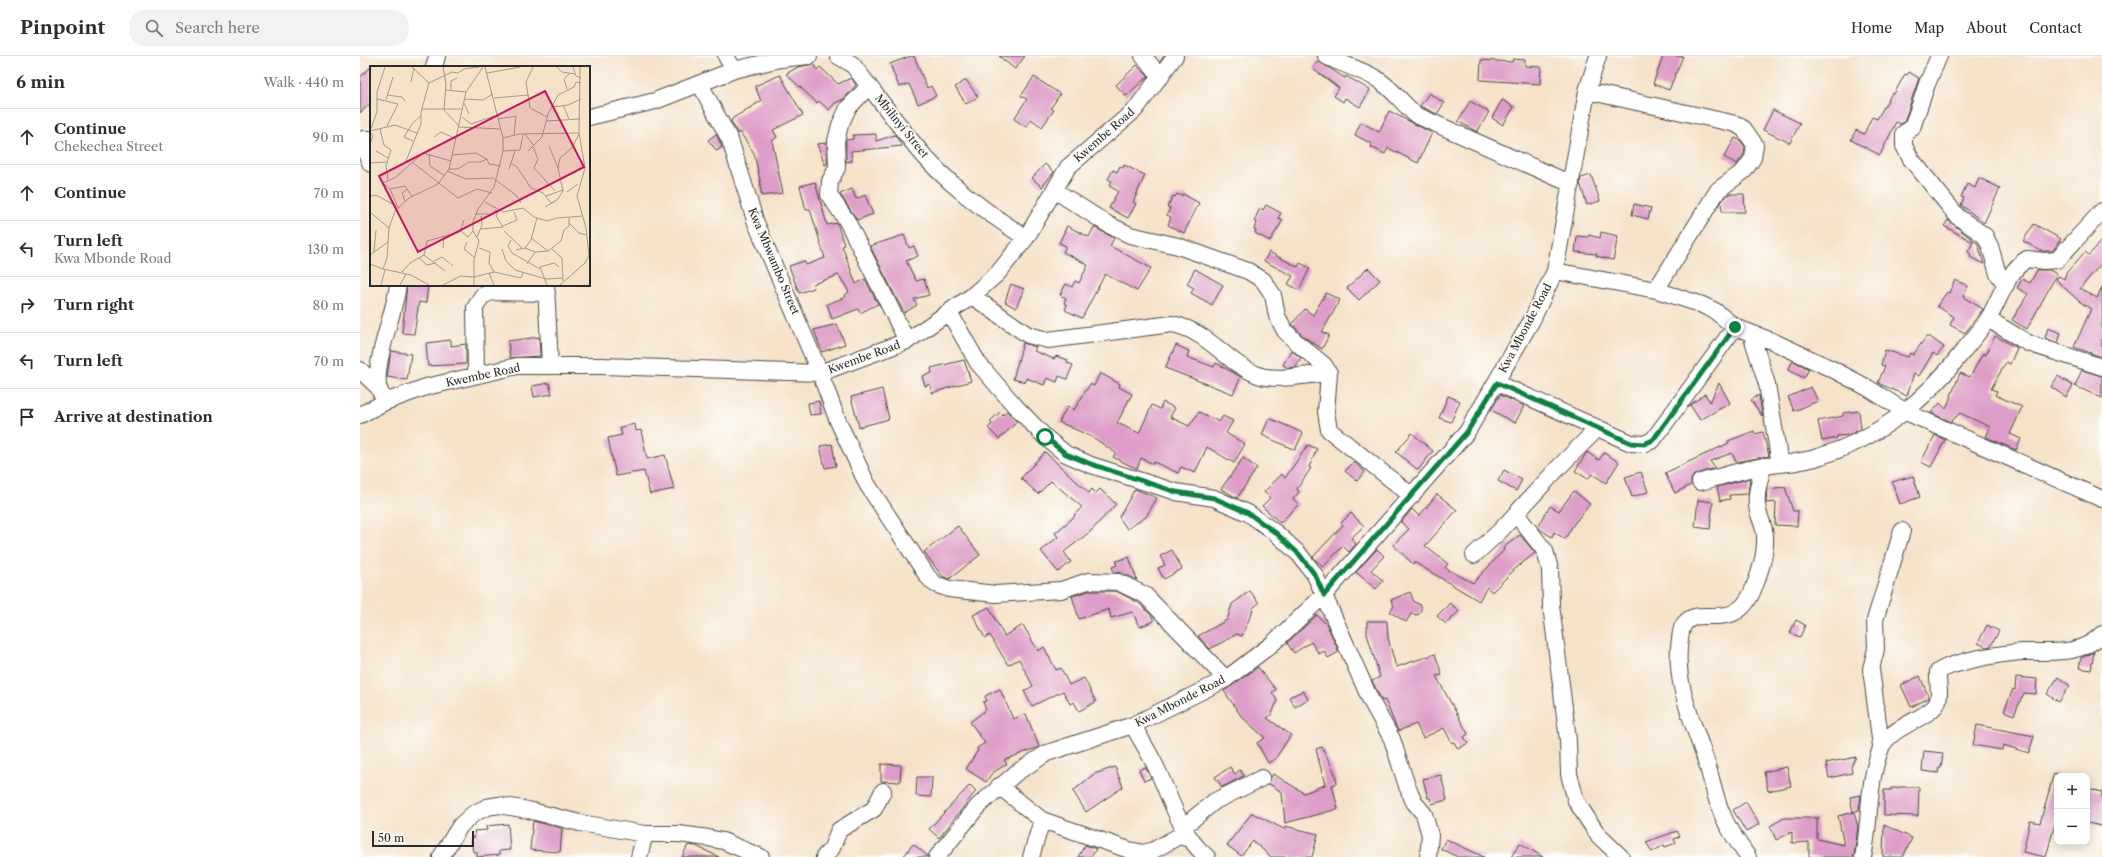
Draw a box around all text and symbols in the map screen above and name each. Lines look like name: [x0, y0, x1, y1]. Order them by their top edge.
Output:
search box: [129, 10, 409, 46]
text: Pinpoint: [20, 16, 105, 39]
icon: search: [143, 17, 165, 39]
text: Search here: [175, 18, 260, 37]
text: Home: [1851, 19, 1892, 37]
text: Map: [1914, 19, 1944, 37]
text: About: [1966, 19, 2007, 37]
text: Contact: [2029, 19, 2082, 37]
inset map: [370, 66, 590, 286]
text: 6 min: [16, 72, 65, 92]
text: Walk · 440 m: [264, 74, 344, 90]
street label: Mbilinyi Street: [872, 91, 932, 161]
street label: Kwembe Road: [1071, 105, 1137, 165]
text: Continue: [54, 119, 126, 138]
icon: ahead: [16, 126, 38, 148]
text: 90 m: [313, 129, 344, 145]
text: Chekechea Street: [54, 138, 163, 154]
icon: ahead: [16, 182, 38, 204]
text: Continue: [54, 183, 126, 202]
text: 70 m: [314, 185, 344, 201]
street label: Kwa Mbwambo Street: [745, 205, 803, 317]
text: Turn left: [54, 231, 123, 250]
icon: left: [16, 238, 38, 260]
text: 130 m: [308, 241, 344, 257]
text: Kwa Mbonde Road: [54, 250, 171, 266]
street label: Kwa Mbonde Road: [1496, 281, 1555, 375]
icon: right: [16, 294, 38, 316]
text: Turn right: [54, 295, 134, 314]
text: 80 m: [312, 297, 344, 313]
route end: [1726, 318, 1744, 336]
street label: Kwembe Road: [826, 337, 902, 377]
icon: left: [16, 350, 38, 372]
text: Turn left: [54, 351, 123, 370]
text: 70 m: [314, 353, 344, 369]
street label: Kwembe Road: [445, 360, 522, 390]
icon: arrive: [16, 406, 38, 428]
text: Arrive at destination: [54, 407, 213, 426]
route start: [1036, 428, 1054, 446]
street label: Kwa Mbonde Road: [1133, 672, 1228, 730]
map controls: [2054, 773, 2090, 845]
button: +: [2054, 773, 2090, 809]
button: −: [2054, 809, 2090, 845]
scale bar: [372, 829, 474, 848]
text: 50 m: [378, 831, 404, 845]

